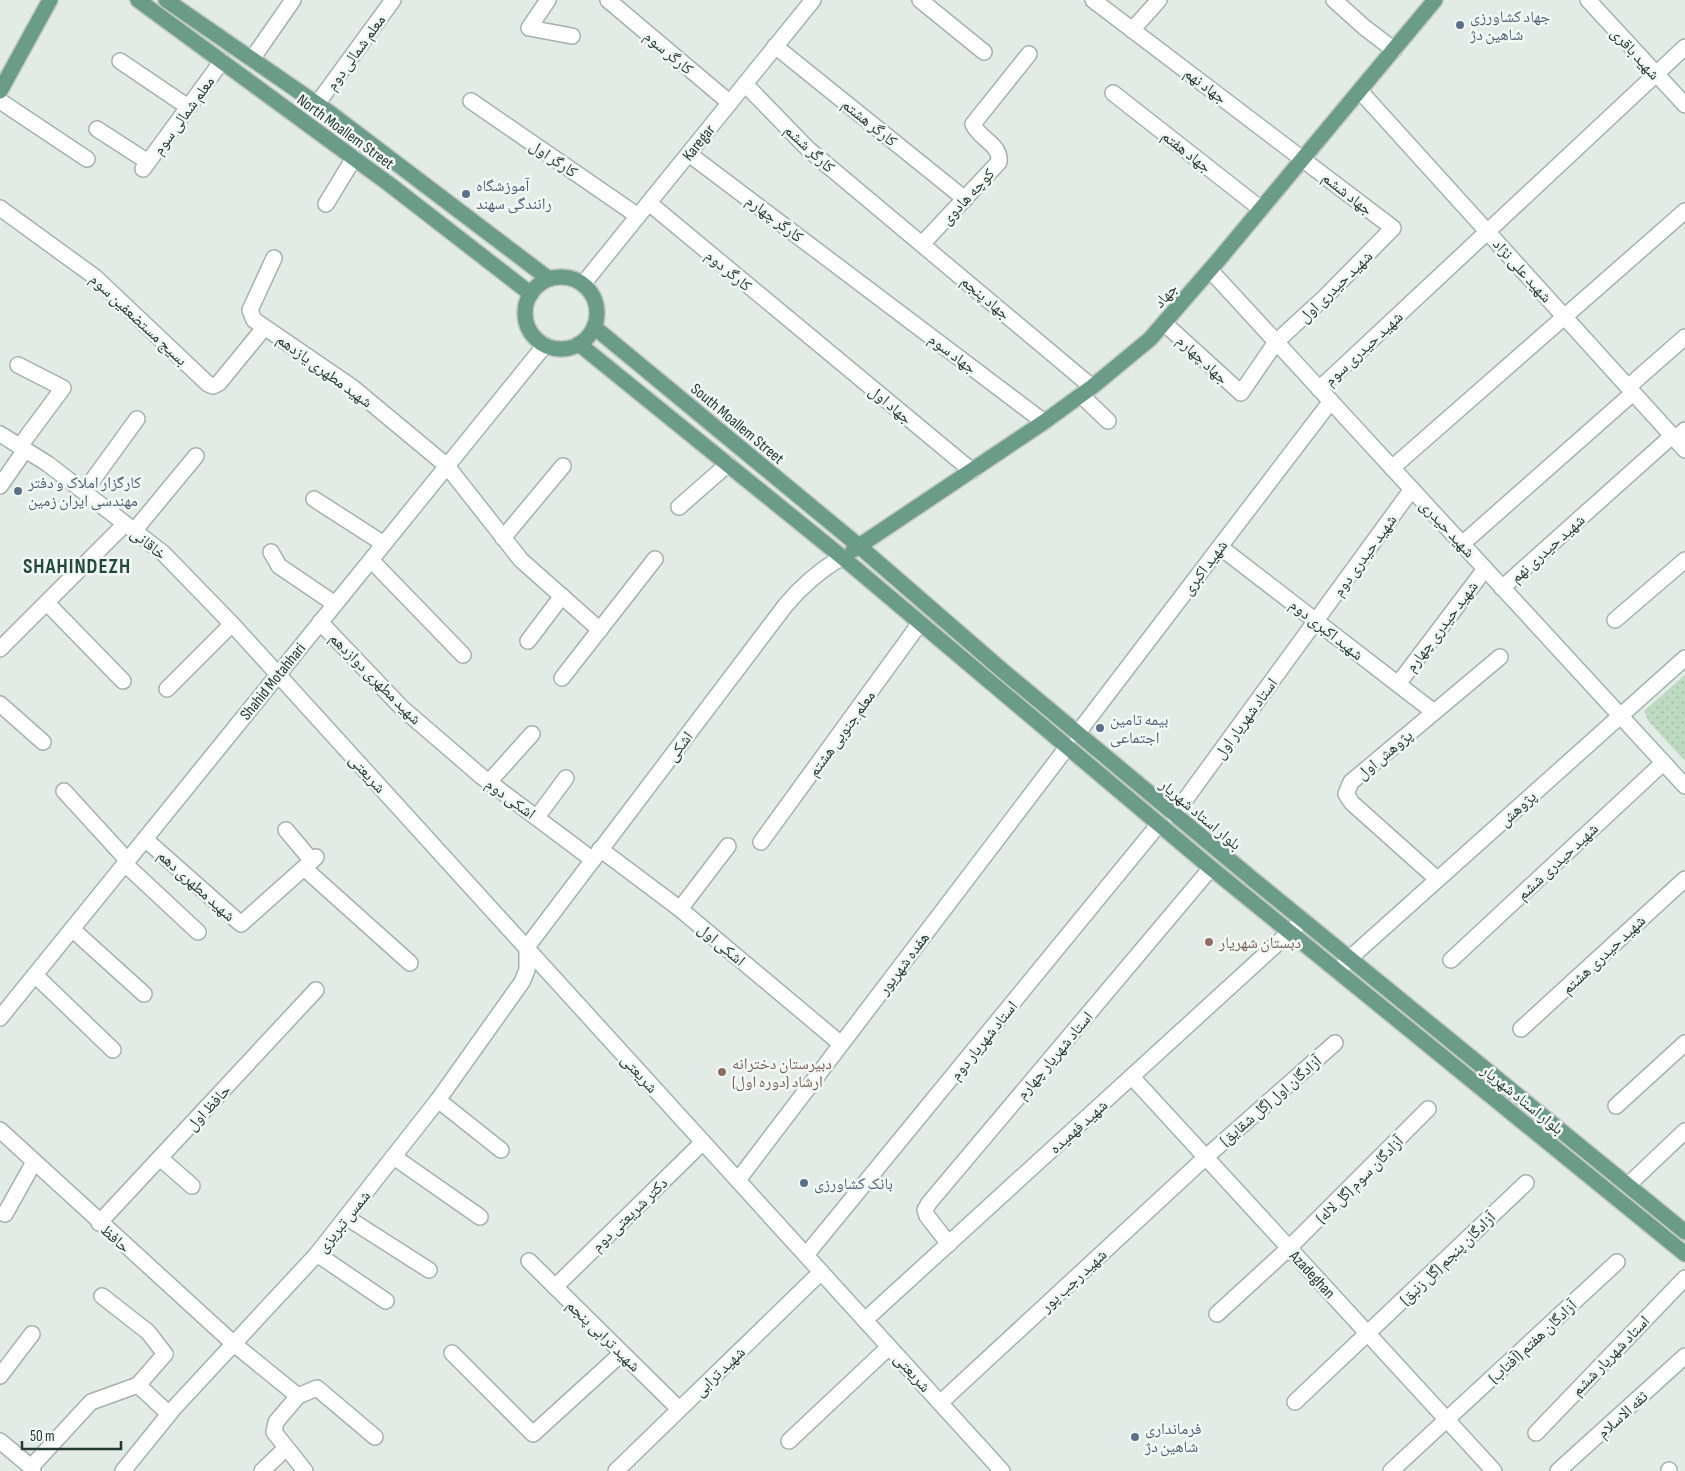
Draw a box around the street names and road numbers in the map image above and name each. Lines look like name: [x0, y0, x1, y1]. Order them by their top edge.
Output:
street label: معلم شمالی دوم: [322, 11, 390, 94]
street label: شهید باقری: [1606, 24, 1663, 84]
street label: کارگر سوم: [640, 27, 697, 79]
street label: جهاد نهم: [1180, 64, 1230, 108]
street label: معلم شمالی سوم: [149, 73, 219, 159]
street label: North Moallem Street: [293, 91, 397, 174]
street label: کارگر هشتم: [838, 95, 901, 151]
street label: Karegar: [679, 121, 720, 165]
street label: کارگر ششم: [780, 121, 838, 177]
street label: جهاد هفتم: [1157, 127, 1215, 178]
street label: کارگر اول: [526, 136, 581, 182]
street label: کوچه هادوی: [937, 165, 999, 229]
street label: جهاد ششم: [1318, 169, 1376, 220]
street label: کارگر چهارم: [742, 191, 807, 247]
street label: شهید علی نژاد: [1488, 235, 1555, 307]
street label: کارگر دوم: [701, 246, 755, 296]
street label: شهید حیدری اول: [1295, 247, 1377, 327]
street label: بسیج مستضعفین سوم: [85, 270, 191, 370]
street label: جهاد پنجم: [956, 272, 1014, 324]
street label: جهاد: [1150, 280, 1182, 312]
street label: شهید حیدری سوم: [1321, 308, 1407, 390]
street label: شهید مطهری یازدهم: [273, 330, 376, 412]
street label: جهاد سوم: [924, 330, 980, 378]
street label: جهاد چهارم: [1172, 331, 1232, 389]
street label: South Moallem Street: [687, 380, 788, 469]
street label: جهاد اول: [865, 382, 915, 429]
street label: شهید حیدری: [1415, 496, 1478, 562]
street label: شهید حیدری دوم: [1329, 511, 1401, 601]
street label: شهید حیدری نهم: [1507, 511, 1589, 587]
street label: خاقانی: [126, 524, 170, 564]
street label: شهید اکبری: [1178, 537, 1232, 599]
street label: شهید حیدری چهارم: [1402, 578, 1483, 676]
street label: شهید اکبری دوم: [1285, 595, 1367, 665]
street label: شهید مطهری دوازدهم: [325, 629, 425, 729]
street label: Shahid Motahhari: [236, 640, 310, 724]
street label: استاد شهریار اول: [1210, 675, 1282, 763]
street label: معلم جنوبی هشتم: [805, 687, 880, 781]
street label: پژوهش اول: [1353, 726, 1417, 784]
street label: اشکی: [663, 728, 698, 766]
street label: شریعتی: [344, 751, 389, 797]
street label: اشکی دوم: [481, 775, 539, 824]
street label: بلوار استاد شهریار: [1155, 775, 1245, 855]
street label: پژوهش: [1495, 787, 1541, 831]
street label: شهید حیدری ششم: [1513, 820, 1603, 905]
street label: شهید مطهری دهم: [153, 846, 239, 926]
street label: شهید حیدری هشتم: [1558, 911, 1650, 999]
street label: اشکی اول: [693, 920, 749, 970]
street label: هفده شهریور: [874, 929, 934, 1000]
street label: استاد شهریار دوم: [946, 997, 1022, 1084]
street label: استاد شهریار چهارم: [1013, 1008, 1097, 1104]
street label: شریعتی: [616, 1051, 661, 1097]
street label: آزادگان اول (گل شقایق): [1216, 1051, 1326, 1150]
street label: بلوار استاد شهریار: [1476, 1061, 1567, 1139]
street label: حافظ اول: [183, 1081, 235, 1135]
street label: شهید فهمیده: [1046, 1096, 1112, 1158]
street label: آزادگان سوم (گل لاله): [1312, 1132, 1408, 1228]
street label: دکتر شریعتی دوم: [588, 1174, 672, 1256]
street label: شمس تبریزی: [313, 1187, 375, 1257]
street label: آزادگان پنجم (گل زنبق): [1396, 1208, 1501, 1310]
street label: حافظ: [96, 1221, 134, 1257]
street label: شهید رجب پور: [1036, 1246, 1111, 1317]
street label: Azadeghan: [1284, 1247, 1339, 1303]
street label: شهید ترابی پنجم: [562, 1296, 644, 1376]
street label: آزادگان هفتم (آفتاب): [1485, 1296, 1582, 1388]
street label: استاد شهریار ششم: [1568, 1312, 1654, 1400]
street label: شهید ترابی: [691, 1343, 750, 1401]
street label: شریعتی: [889, 1350, 934, 1396]
street label: ثقه الاسلام: [1594, 1387, 1653, 1443]

